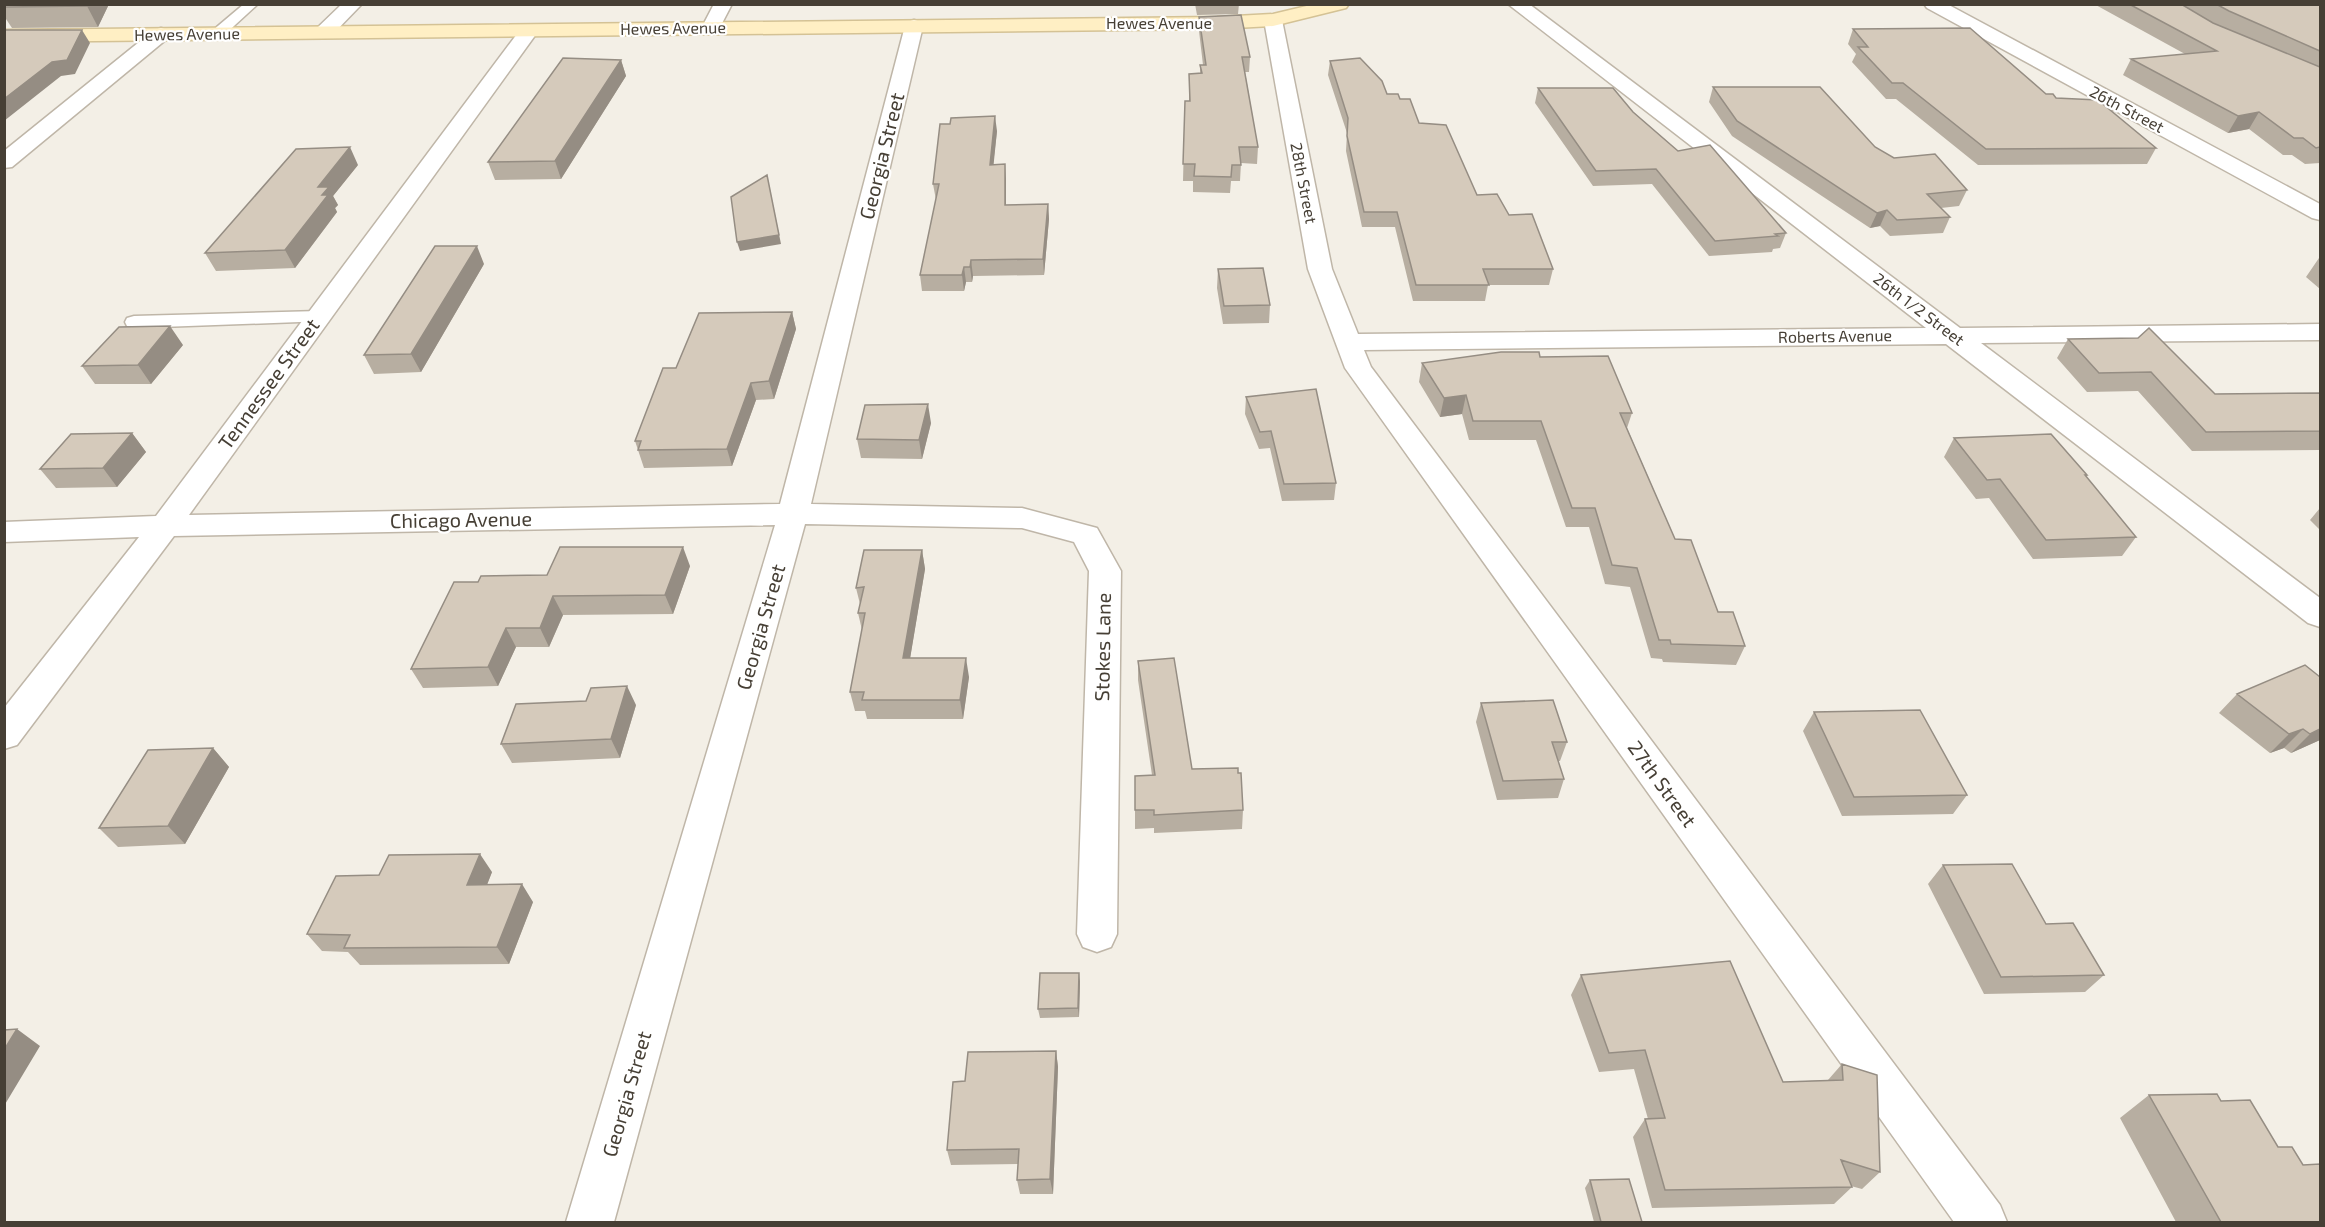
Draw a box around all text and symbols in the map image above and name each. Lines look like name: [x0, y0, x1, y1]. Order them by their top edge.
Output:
street label: Hewes Avenue: [1106, 13, 1212, 32]
street label: Hewes Avenue: [620, 17, 726, 38]
street label: Hewes Avenue: [134, 23, 240, 44]
street label: 26th Street: [2087, 81, 2168, 136]
street label: Georgia Street: [854, 90, 908, 222]
street label: 28th Street: [1287, 141, 1322, 225]
street label: 26th 1/2 Street: [1870, 268, 1968, 349]
street label: Tennessee Street: [213, 313, 324, 454]
street label: Roberts Avenue: [1778, 325, 1892, 346]
street label: Chicago Avenue: [390, 506, 532, 532]
street label: Georgia Street: [731, 561, 790, 692]
street label: Stokes Lane: [1089, 592, 1115, 702]
street label: 27th Street: [1623, 736, 1702, 832]
street label: Georgia Street: [597, 1028, 656, 1159]

